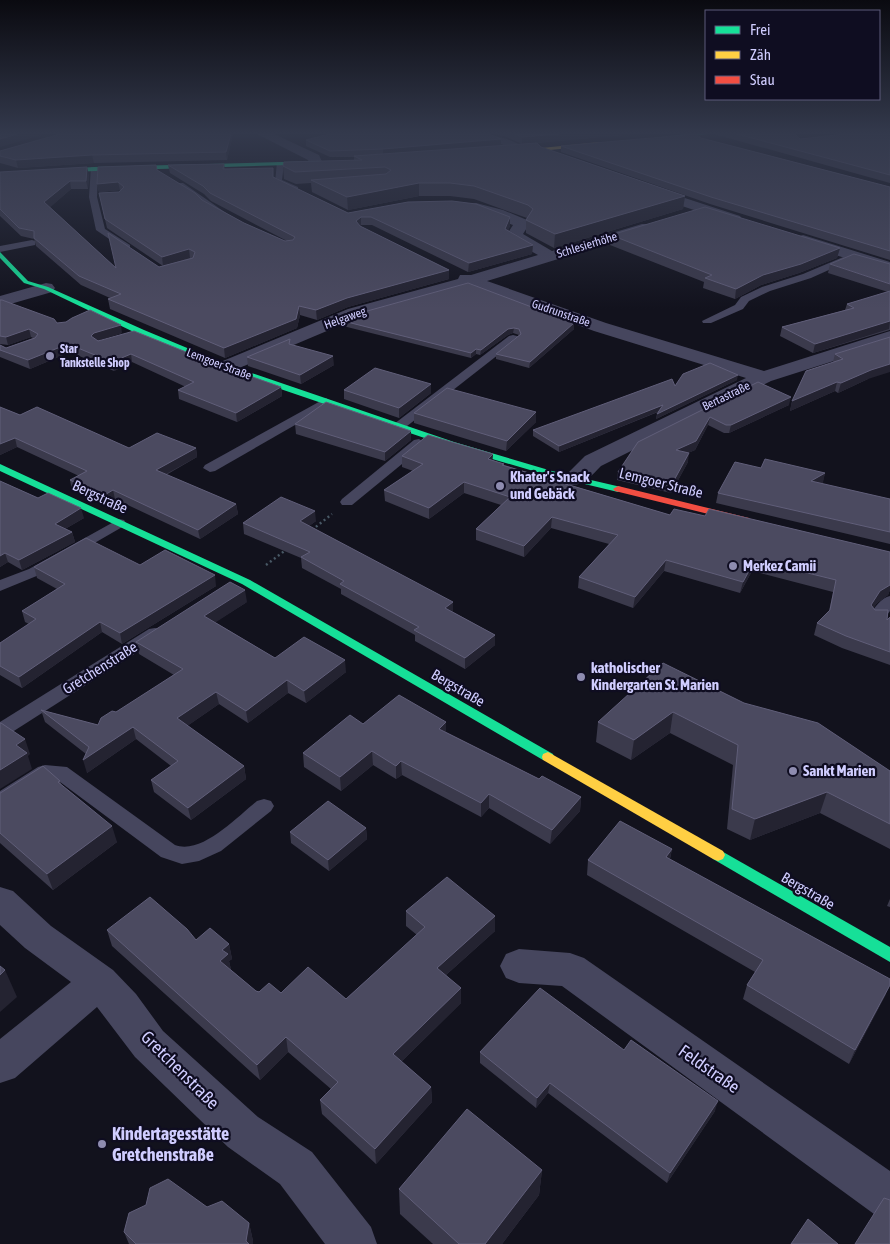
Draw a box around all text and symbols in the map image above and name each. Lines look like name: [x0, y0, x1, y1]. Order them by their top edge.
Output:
legend: [705, 10, 880, 100]
text: Frei: [750, 21, 770, 38]
text: Zäh: [750, 46, 771, 63]
text: Stau: [750, 71, 775, 88]
street label: Schlesierhöhe: [555, 229, 619, 261]
street label: Gudrunstraße: [530, 297, 592, 329]
street label: Helgaweg: [322, 304, 369, 332]
place label: Star Tankstelle Shop: [60, 342, 130, 370]
street label: Lemgoer Straße: [185, 345, 253, 383]
marker: Star Tankstelle Shop: [44, 350, 56, 362]
street label: Bertastraße: [700, 378, 752, 414]
street label: Lemgoer Straße: [618, 464, 705, 501]
place label: Khater's Snack und Gebäck: [510, 468, 590, 502]
street label: Bergstraße: [70, 476, 131, 517]
marker: Khater's Snack und Gebäck: [494, 480, 506, 492]
place label: Merkez Camii: [743, 557, 816, 574]
marker: Merkez Camii: [727, 560, 739, 572]
street label: Gretchenstraße: [59, 638, 140, 697]
place label: katholischer Kindergarten St. Marien: [591, 659, 719, 693]
street label: Bergstraße: [428, 665, 488, 710]
marker: katholischer Kindergarten St. Marien: [575, 671, 587, 683]
place label: Sankt Marien: [803, 762, 876, 779]
marker: Sankt Marien: [787, 765, 799, 777]
street label: Bergstraße: [778, 868, 838, 913]
street label: Gretchenstraße: [137, 1026, 224, 1113]
street label: Feldstraße: [675, 1040, 744, 1097]
place label: Kindertagesstätte Gretchenstraße: [112, 1123, 229, 1165]
marker: Kindertagesstätte Gretchenstraße: [96, 1138, 108, 1150]

